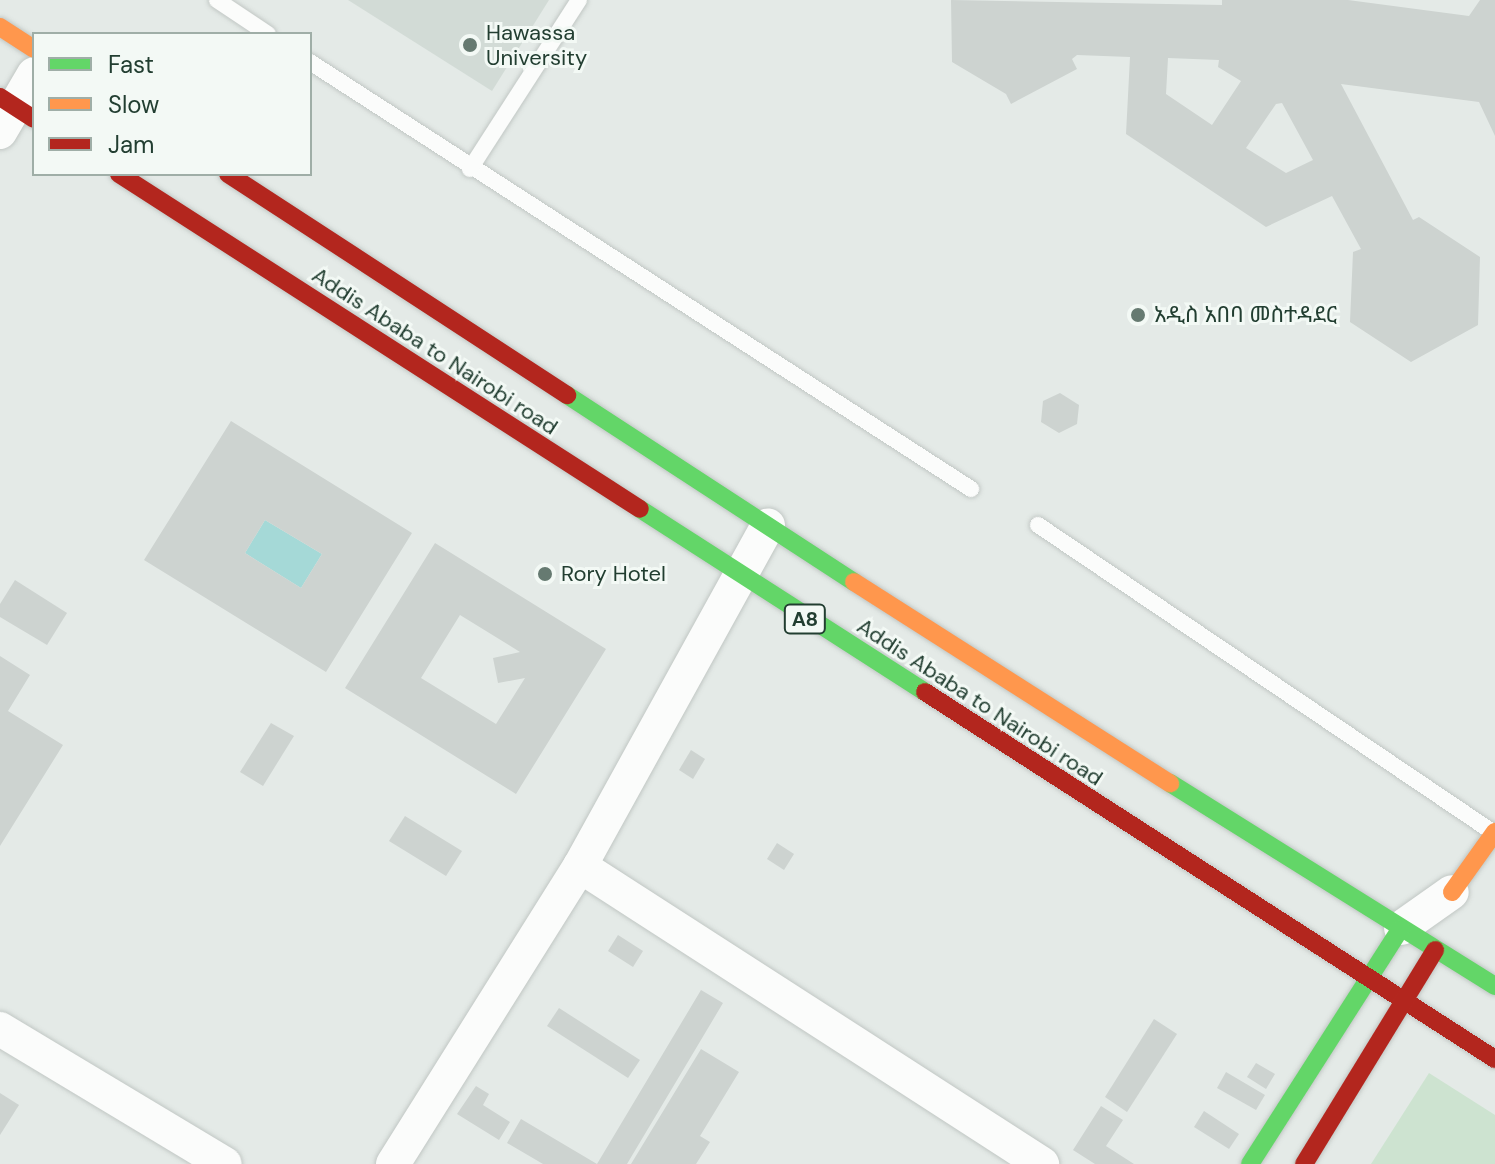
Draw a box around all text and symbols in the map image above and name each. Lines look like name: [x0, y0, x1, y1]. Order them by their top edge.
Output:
place label: Hawassa University: [486, 19, 587, 70]
legend: [32, 32, 312, 176]
marker: Hawassa University: [461, 36, 479, 54]
text: Fast: [108, 49, 154, 80]
text: Slow: [108, 89, 159, 120]
text: Jam: [108, 129, 154, 160]
street label: Addis Ababa to Nairobi road: [307, 262, 563, 440]
place label: አዲስ አበባ መስተዳደር: [1154, 302, 1337, 328]
marker: አዲስ አበባ መስተዳደር: [1129, 306, 1147, 324]
place label: Rory Hotel: [561, 561, 666, 587]
marker: Rory Hotel: [536, 565, 554, 583]
road number: A8: [783, 603, 827, 635]
street label: Addis Ababa to Nairobi road: [852, 613, 1108, 791]

